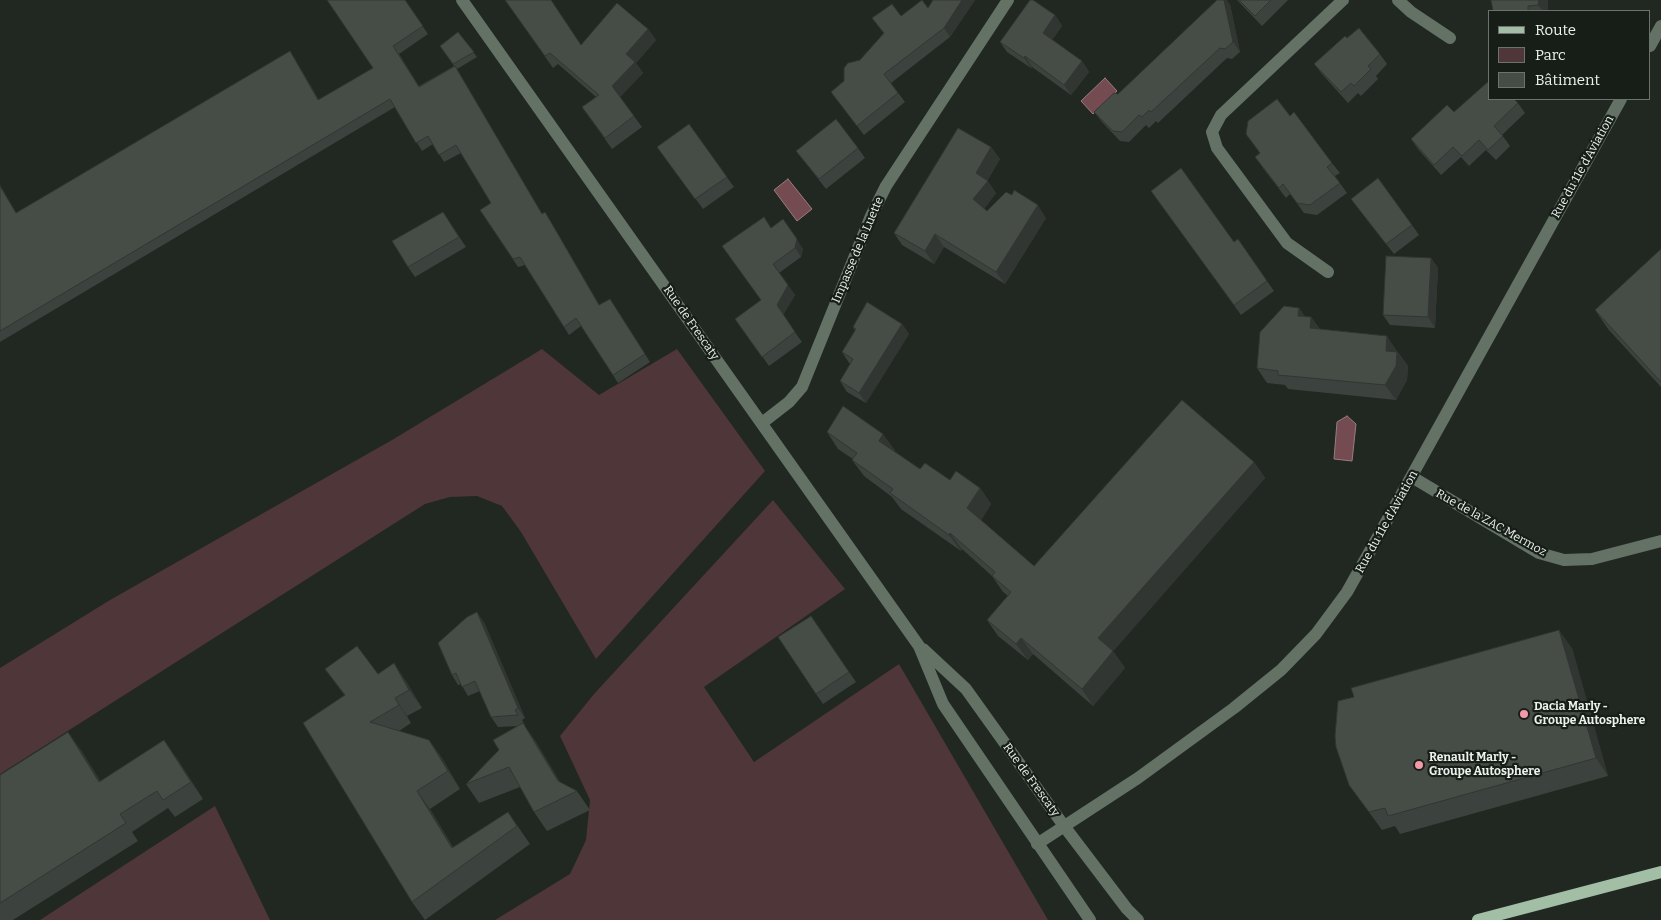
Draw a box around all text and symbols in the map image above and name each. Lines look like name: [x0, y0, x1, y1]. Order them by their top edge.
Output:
legend: [1488, 10, 1651, 100]
text: Route: [1535, 21, 1576, 39]
text: Parc: [1535, 46, 1566, 64]
text: Bâtiment: [1535, 71, 1600, 89]
street label: Rue du 11e d'Aviation: [1549, 113, 1617, 221]
street label: Impasse de la Luette: [829, 195, 887, 305]
street label: Rue de Frescaty: [660, 283, 722, 363]
street label: Rue du 11e d'Aviation: [1353, 468, 1421, 576]
street label: Rue de la ZAC Mermoz: [1433, 487, 1549, 559]
place label: Dacia Marly - Groupe Autosphere: [1534, 700, 1645, 728]
marker: Dacia Marly - Groupe Autosphere: [1518, 708, 1530, 720]
street label: Rue de Frescaty: [1000, 741, 1062, 819]
place label: Renault Marly - Groupe Autosphere: [1429, 751, 1540, 779]
marker: Renault Marly - Groupe Autosphere: [1413, 759, 1425, 771]

